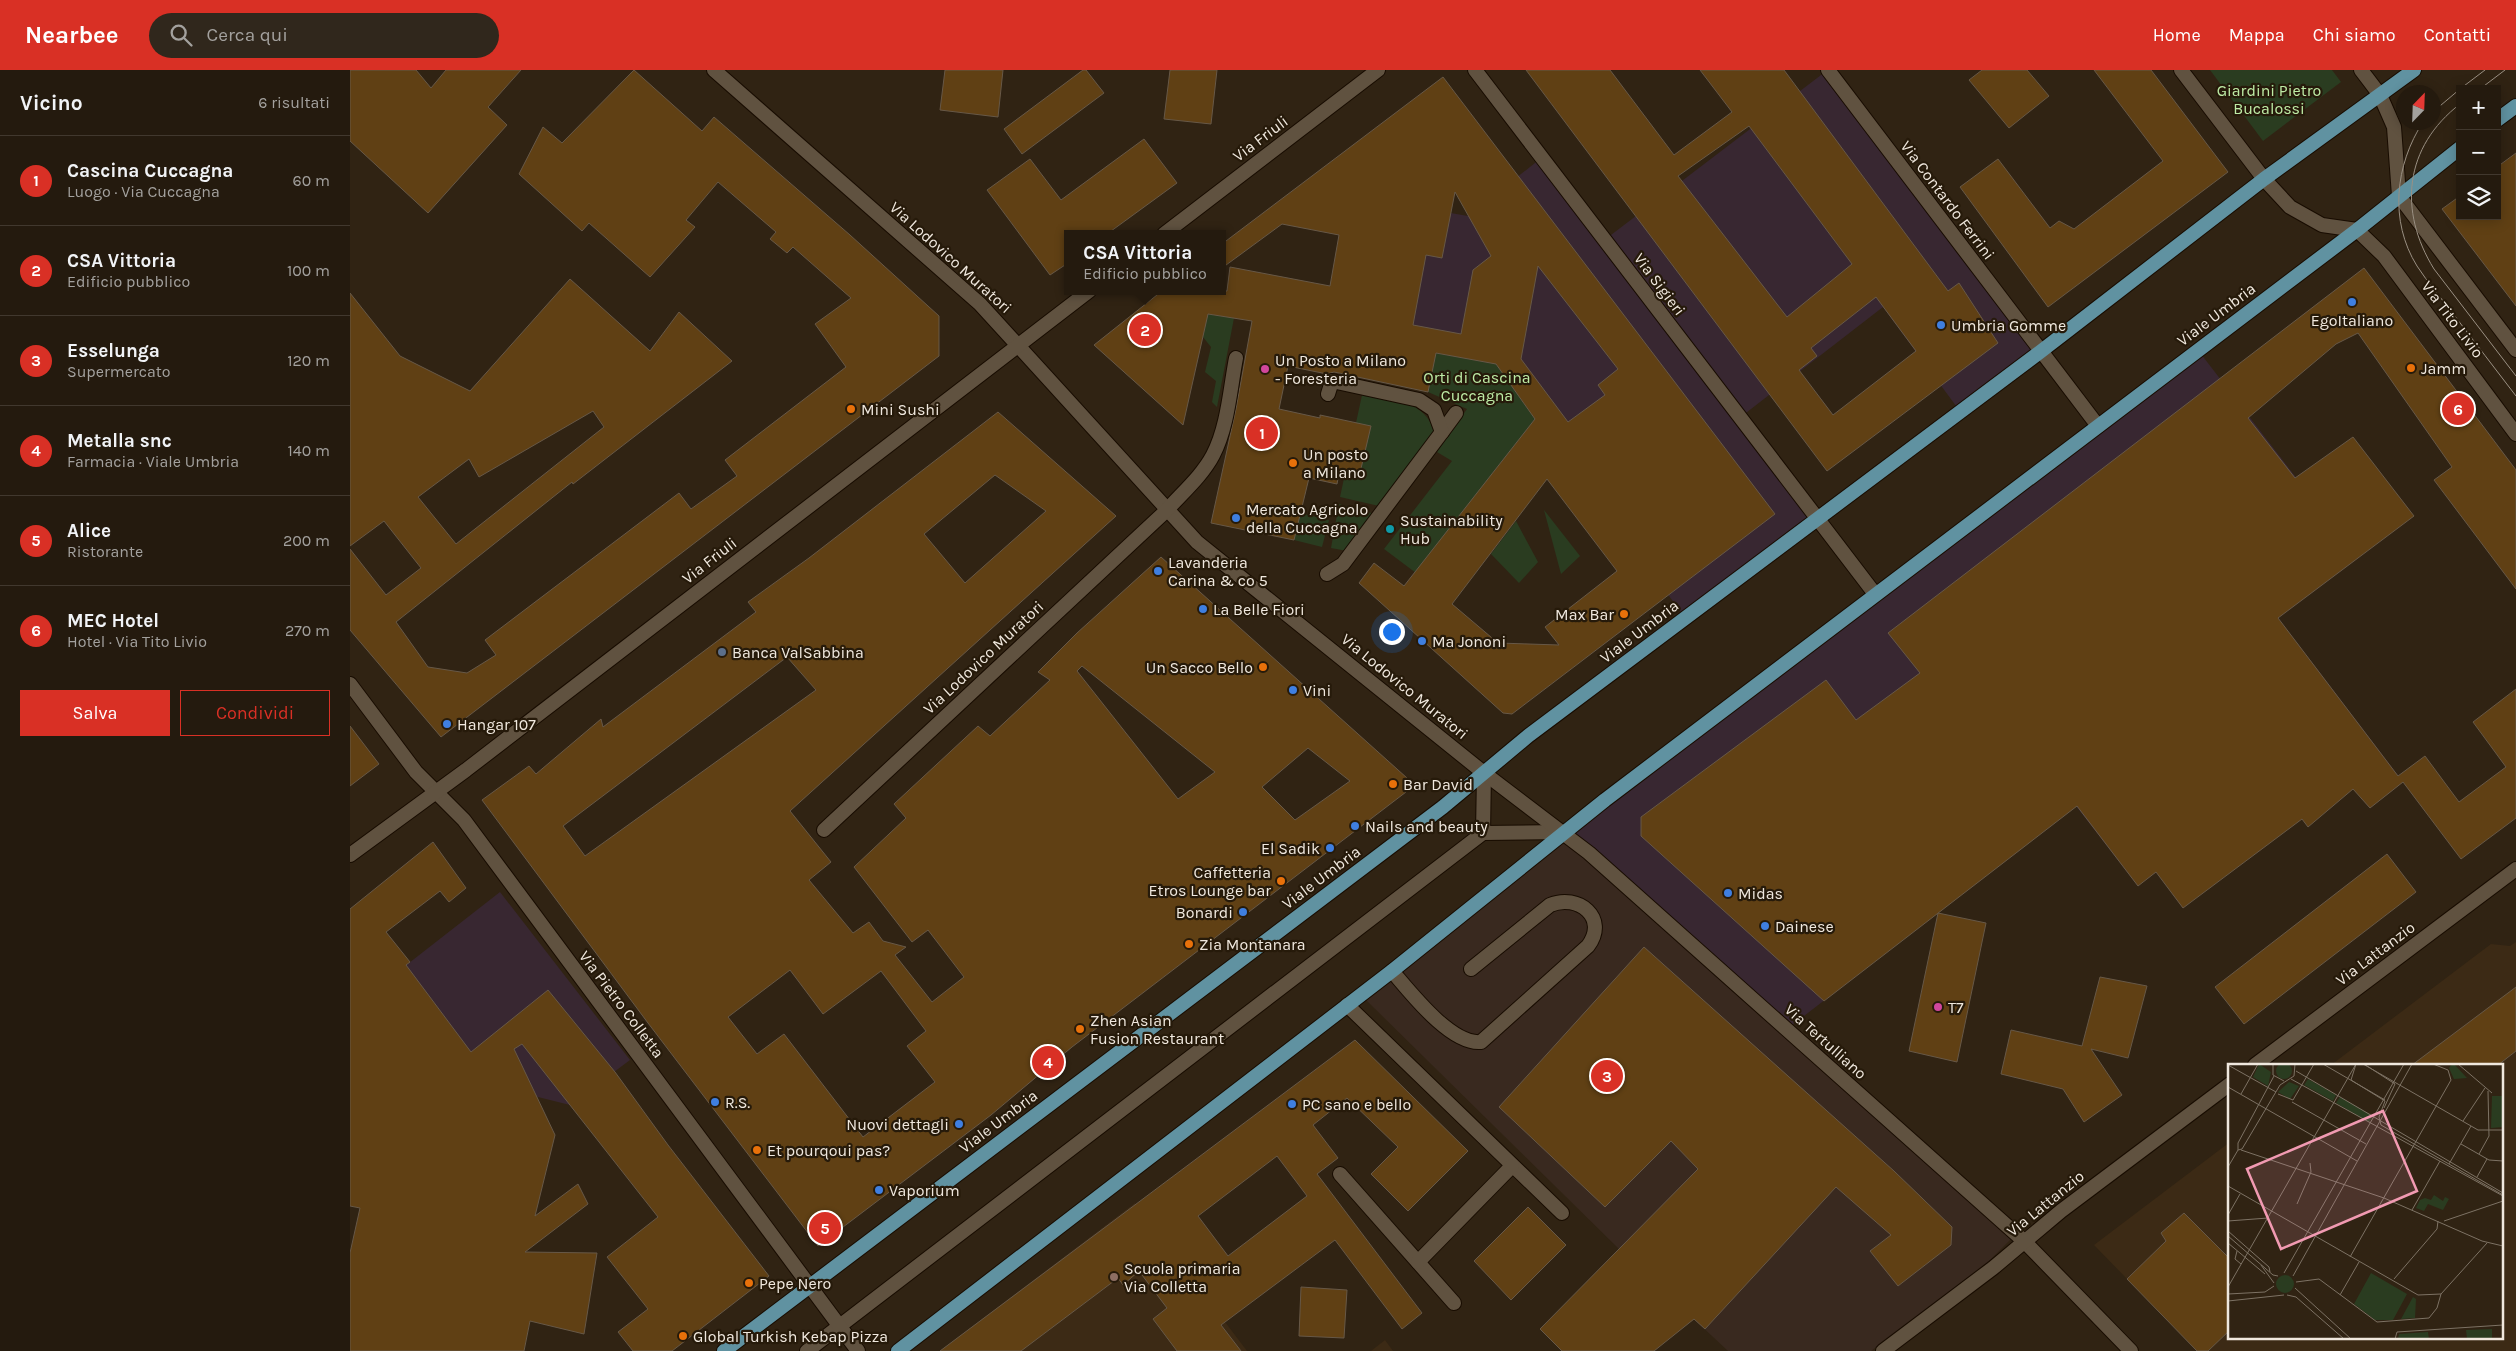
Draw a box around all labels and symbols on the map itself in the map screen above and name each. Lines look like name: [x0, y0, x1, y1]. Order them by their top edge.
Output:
park label: Giardini Pietro Bucalossi: [2217, 81, 2321, 118]
north arrow: [2396, 85, 2441, 130]
street label: Via Friuli: [1229, 111, 1292, 165]
street label: Via Contardo Ferrini: [1897, 137, 1999, 264]
street label: Via Lodovico Muratori: [886, 198, 1016, 317]
street label: Via Sigieri: [1630, 249, 1689, 319]
street label: Via Tito Livio: [2417, 277, 2488, 362]
street label: Viale Umbria: [2173, 279, 2259, 350]
marker: EgoItaliano: [2346, 296, 2358, 308]
pin: 2: [1129, 311, 1161, 349]
place label: EgoItaliano: [2311, 311, 2393, 330]
place label: Umbria Gomme: [1951, 316, 2066, 335]
marker: Umbria Gomme: [1935, 319, 1947, 331]
place label: Un Posto a Milano - Foresteria: [1275, 351, 1406, 388]
place label: Jamm: [2421, 359, 2466, 378]
marker: Jamm: [2405, 362, 2417, 374]
marker: Un Posto a Milano - Foresteria: [1259, 363, 1271, 375]
park label: Orti di Cascina Cuccagna: [1423, 368, 1531, 405]
pin: 6: [2442, 390, 2474, 428]
place label: Mini Sushi: [861, 400, 940, 419]
marker: Mini Sushi: [845, 403, 857, 415]
pin: 1: [1246, 414, 1278, 452]
place label: Un posto a Milano: [1303, 445, 1368, 482]
marker: Un posto a Milano: [1287, 457, 1299, 469]
place label: Mercato Agricolo della Cuccagna: [1246, 500, 1368, 537]
place label: Sustainability Hub: [1400, 511, 1503, 548]
marker: Mercato Agricolo della Cuccagna: [1230, 512, 1242, 524]
marker: Sustainability Hub: [1384, 523, 1396, 535]
street label: Via Friuli: [678, 533, 740, 588]
place label: Lavanderia Carina & co 5: [1168, 553, 1268, 590]
marker: Lavanderia Carina & co 5: [1152, 565, 1164, 577]
street label: Viale Umbria: [1596, 596, 1682, 667]
street label: Via Lodovico Muratori: [919, 597, 1047, 718]
place label: La Belle Fiori: [1213, 600, 1305, 619]
marker: La Belle Fiori: [1197, 603, 1209, 615]
place label: Max Bar: [1555, 605, 1614, 624]
marker: Max Bar: [1618, 608, 1630, 620]
your location: [1379, 619, 1405, 645]
street label: Via Lodovico Muratori: [1337, 629, 1472, 743]
place label: Ma Jononi: [1432, 632, 1506, 651]
marker: Ma Jononi: [1416, 635, 1428, 647]
place label: Banca ValSabbina: [732, 643, 864, 662]
marker: Banca ValSabbina: [716, 646, 728, 658]
place label: Un Sacco Bello: [1146, 658, 1253, 677]
marker: Un Sacco Bello: [1257, 661, 1269, 673]
place label: Vini: [1303, 681, 1331, 700]
marker: Vini: [1287, 684, 1299, 696]
place label: Hangar 107: [457, 715, 536, 734]
marker: Hangar 107: [441, 718, 453, 730]
place label: Bar David: [1403, 775, 1473, 794]
marker: Bar David: [1387, 778, 1399, 790]
place label: Nails and beauty: [1365, 817, 1488, 836]
marker: Nails and beauty: [1349, 820, 1361, 832]
place label: El Sadik: [1261, 839, 1320, 858]
street label: Viale Umbria: [1278, 842, 1364, 913]
marker: El Sadik: [1324, 842, 1336, 854]
place label: Caffetteria Etros Lounge bar: [1149, 863, 1271, 900]
marker: Caffetteria Etros Lounge bar: [1275, 875, 1287, 887]
place label: Midas: [1738, 884, 1783, 903]
marker: Midas: [1722, 887, 1734, 899]
place label: Bonardi: [1176, 903, 1233, 922]
marker: Bonardi: [1237, 906, 1249, 918]
place label: Dainese: [1775, 917, 1834, 936]
street label: Via Lattanzio: [2332, 917, 2419, 989]
marker: Dainese: [1759, 920, 1771, 932]
place label: Zia Montanara: [1199, 935, 1306, 954]
marker: Zia Montanara: [1183, 938, 1195, 950]
street label: Via Pietro Colletta: [575, 947, 668, 1062]
place label: T7: [1948, 998, 1964, 1017]
street label: Via Tertulliano: [1781, 1000, 1871, 1083]
marker: T7: [1932, 1001, 1944, 1013]
place label: Zhen Asian Fusion Restaurant: [1090, 1011, 1224, 1048]
marker: Zhen Asian Fusion Restaurant: [1074, 1023, 1086, 1035]
pin: 4: [1032, 1043, 1064, 1081]
pin: 3: [1591, 1057, 1623, 1095]
inset map: [2228, 1064, 2504, 1338]
street label: Viale Umbria: [955, 1086, 1041, 1157]
place label: R.S.: [725, 1093, 750, 1112]
place label: PC sano e bello: [1302, 1095, 1411, 1114]
marker: R.S.: [709, 1096, 721, 1108]
marker: PC sano e bello: [1286, 1098, 1298, 1110]
place label: Nuovi dettagli: [846, 1115, 949, 1134]
marker: Nuovi dettagli: [953, 1118, 965, 1130]
place label: Et pourqoui pas?: [767, 1141, 890, 1160]
marker: Et pourqoui pas?: [751, 1144, 763, 1156]
street label: Via Lattanzio: [2003, 1166, 2088, 1240]
place label: Vaporium: [889, 1181, 960, 1200]
marker: Vaporium: [873, 1184, 885, 1196]
pin: 5: [809, 1209, 841, 1247]
place label: Scuola primaria Via Colletta: [1124, 1259, 1241, 1296]
marker: Scuola primaria Via Colletta: [1108, 1271, 1120, 1283]
place label: Pepe Nero: [759, 1274, 831, 1293]
marker: Pepe Nero: [743, 1277, 755, 1289]
place label: Global Turkish Kebap Pizza: [693, 1327, 888, 1346]
marker: Global Turkish Kebap Pizza: [677, 1330, 689, 1342]

